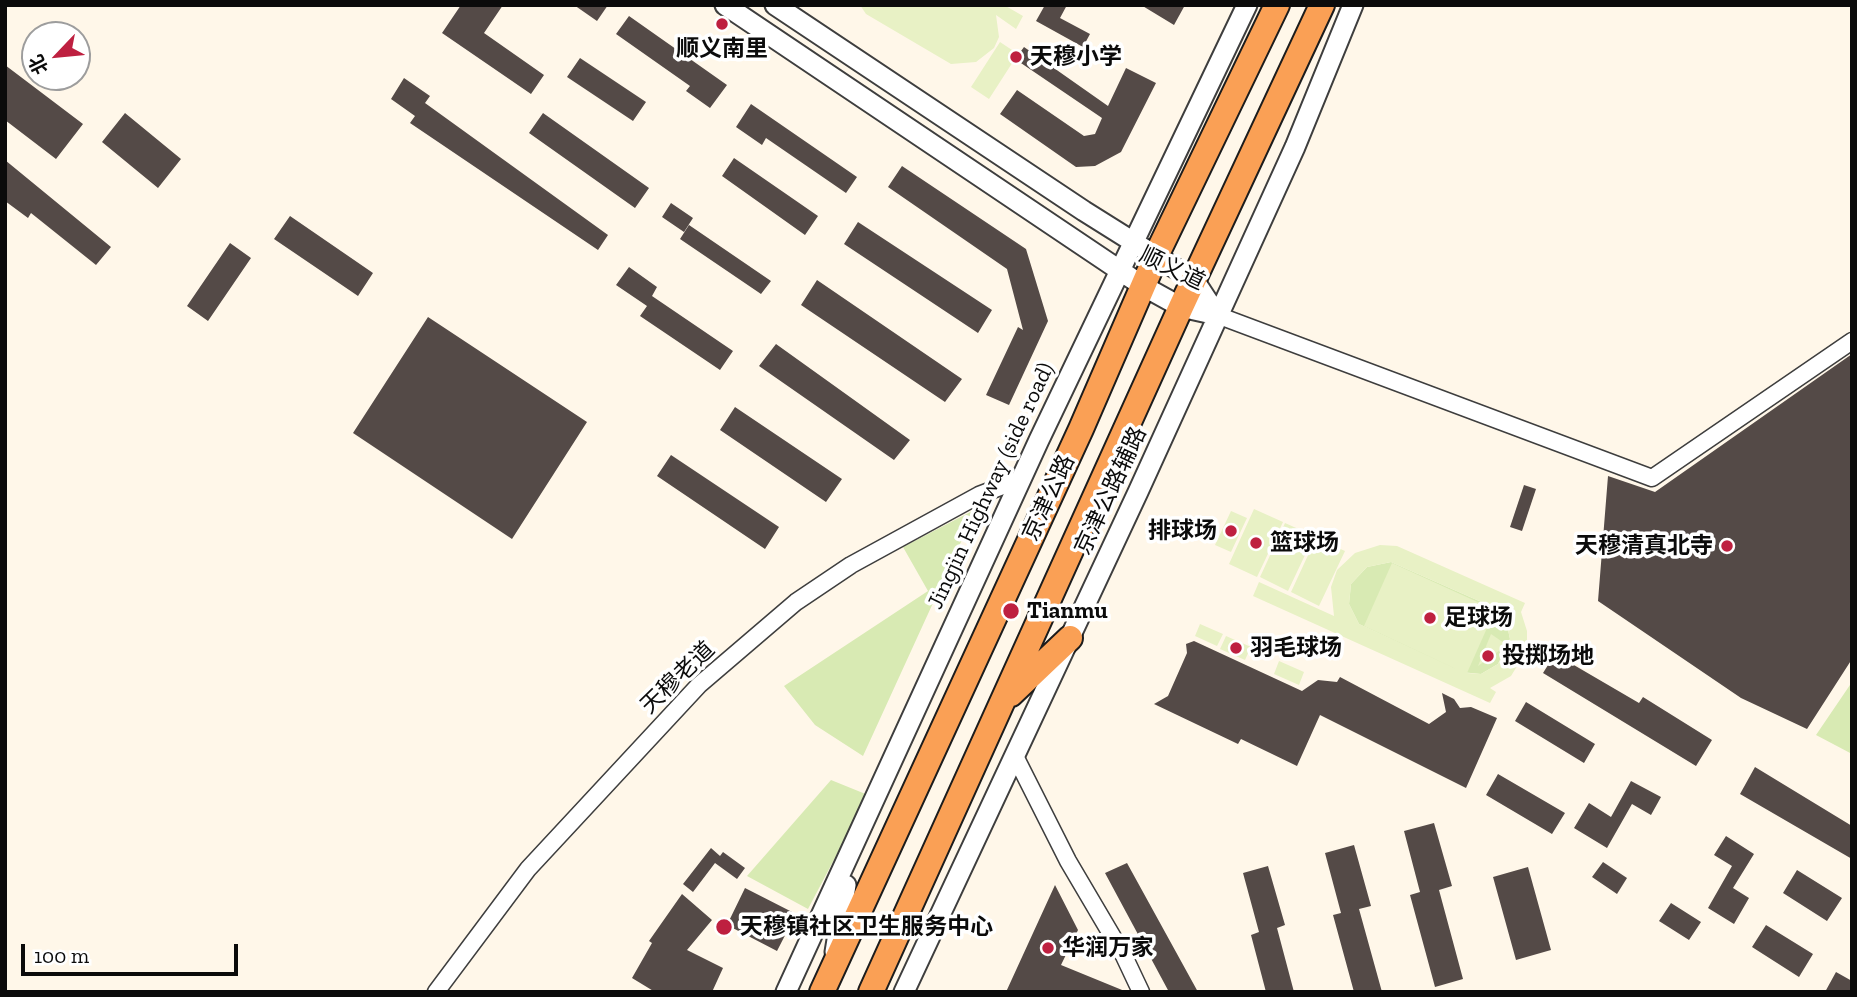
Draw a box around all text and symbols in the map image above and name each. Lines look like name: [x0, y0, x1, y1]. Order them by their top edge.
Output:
marker: 顺义南里: [714, 16, 730, 32]
north arrow: [21, 21, 91, 91]
place label: 顺义南里: [676, 35, 768, 63]
place label: 天穆小学: [1030, 43, 1122, 71]
marker: 天穆小学: [1008, 49, 1024, 65]
text: 北: [24, 51, 53, 78]
street label: 顺义道: [1135, 241, 1209, 297]
street label: Jingjin Highway (side road): [922, 358, 1060, 614]
street label: 京津公路辅路: [1069, 423, 1153, 559]
street label: 京津公路: [1017, 450, 1081, 546]
place label: 排球场: [1148, 517, 1217, 545]
marker: 排球场: [1223, 523, 1239, 539]
place label: 篮球场: [1270, 529, 1339, 557]
place label: 天穆清真北寺: [1575, 532, 1713, 560]
marker: 篮球场: [1248, 535, 1264, 551]
marker: 天穆清真北寺: [1719, 538, 1735, 554]
place label: Tianmu: [1027, 597, 1108, 625]
marker: Tianmu: [1001, 601, 1021, 621]
place label: 足球场: [1444, 604, 1513, 632]
marker: 足球场: [1422, 610, 1438, 626]
place label: 羽毛球场: [1250, 634, 1342, 662]
street label: 天穆老道: [635, 636, 721, 720]
marker: 羽毛球场: [1228, 640, 1244, 656]
place label: 投掷场地: [1502, 642, 1594, 670]
marker: 投掷场地: [1480, 648, 1496, 664]
place label: 天穆镇社区卫生服务中心: [740, 913, 993, 941]
marker: 天穆镇社区卫生服务中心: [714, 917, 734, 937]
scale bar: [24, 930, 242, 974]
place label: 华润万家: [1062, 934, 1154, 962]
marker: 华润万家: [1040, 940, 1056, 956]
text: 100 m: [34, 943, 89, 968]

